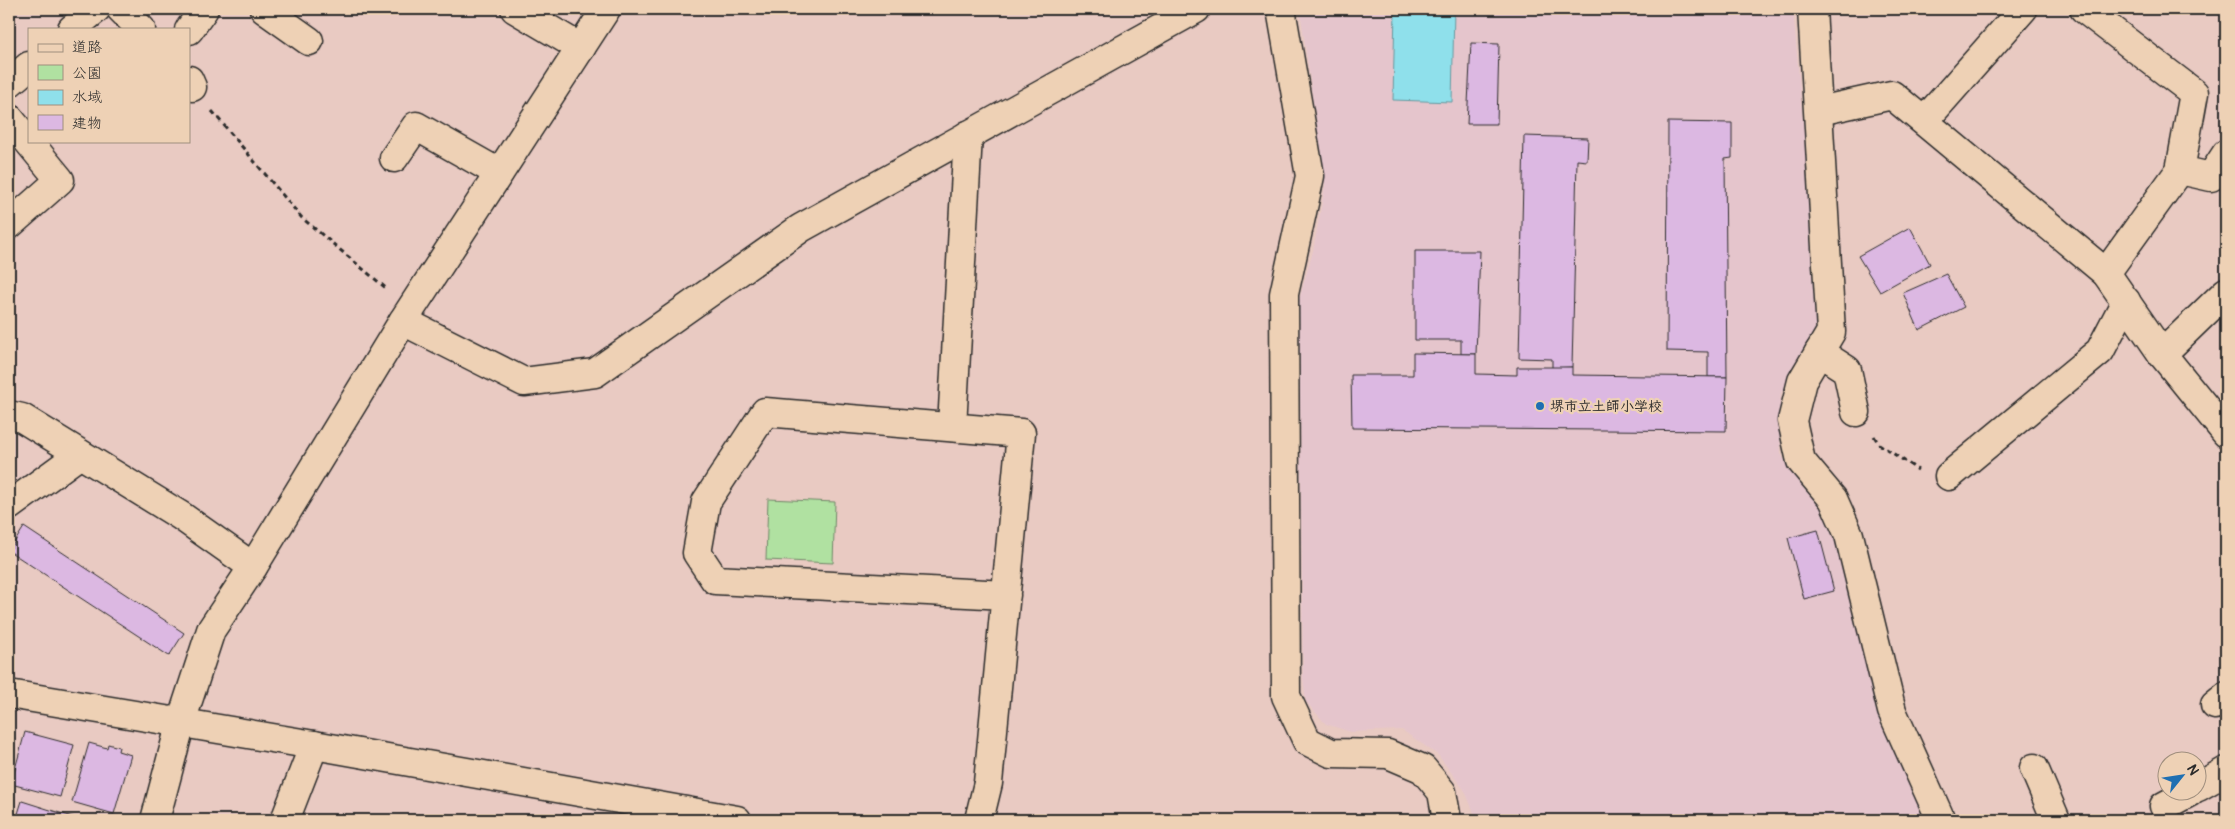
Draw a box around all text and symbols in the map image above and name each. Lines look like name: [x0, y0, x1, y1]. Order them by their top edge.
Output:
legend: [28, 28, 190, 142]
text: 道路: [72, 38, 102, 57]
text: 公園: [72, 64, 102, 83]
text: 水域: [72, 88, 102, 107]
text: 建物: [72, 114, 102, 133]
place label: 堺市立土師小学校: [1550, 398, 1662, 415]
marker: 堺市立土師小学校: [1534, 400, 1546, 412]
north arrow: [2158, 752, 2208, 802]
text: N: [2183, 761, 2203, 778]

